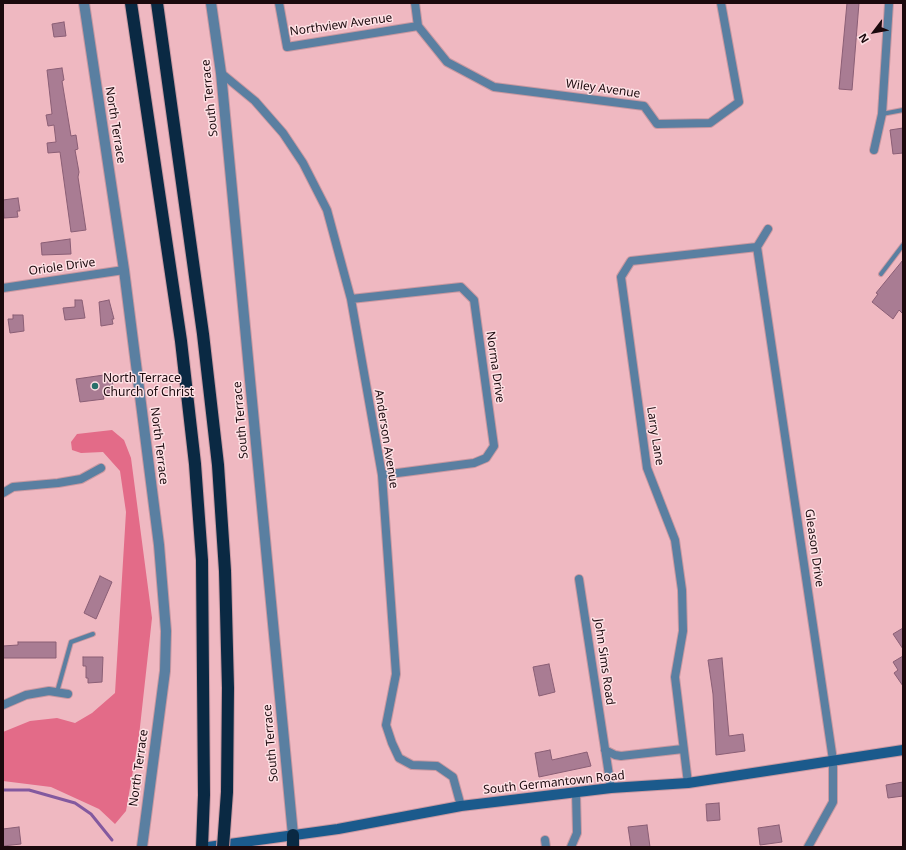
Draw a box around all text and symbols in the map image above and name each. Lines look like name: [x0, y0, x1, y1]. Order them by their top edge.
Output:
street label: Northview Avenue: [289, 11, 393, 39]
north arrow: [854, 12, 894, 52]
text: N: [855, 31, 872, 46]
street label: South Terrace: [199, 59, 221, 137]
street label: Wiley Avenue: [565, 77, 641, 101]
street label: North Terrace: [102, 85, 128, 165]
street label: Oriole Drive: [28, 255, 96, 279]
street label: Norma Drive: [483, 330, 507, 404]
place label: North Terrace Church of Christ: [103, 372, 194, 400]
marker: North Terrace Church of Christ: [90, 381, 100, 391]
street label: South Terrace: [230, 381, 252, 459]
street label: Anderson Avenue: [371, 389, 401, 489]
street label: Larry Lane: [643, 406, 667, 466]
street label: North Terrace: [147, 407, 171, 485]
street label: Gleason Drive: [801, 508, 827, 588]
street label: John Sims Road: [591, 618, 617, 706]
street label: South Terrace: [260, 704, 282, 782]
street label: North Terrace: [126, 729, 152, 807]
street label: South Germantown Road: [483, 768, 625, 798]

